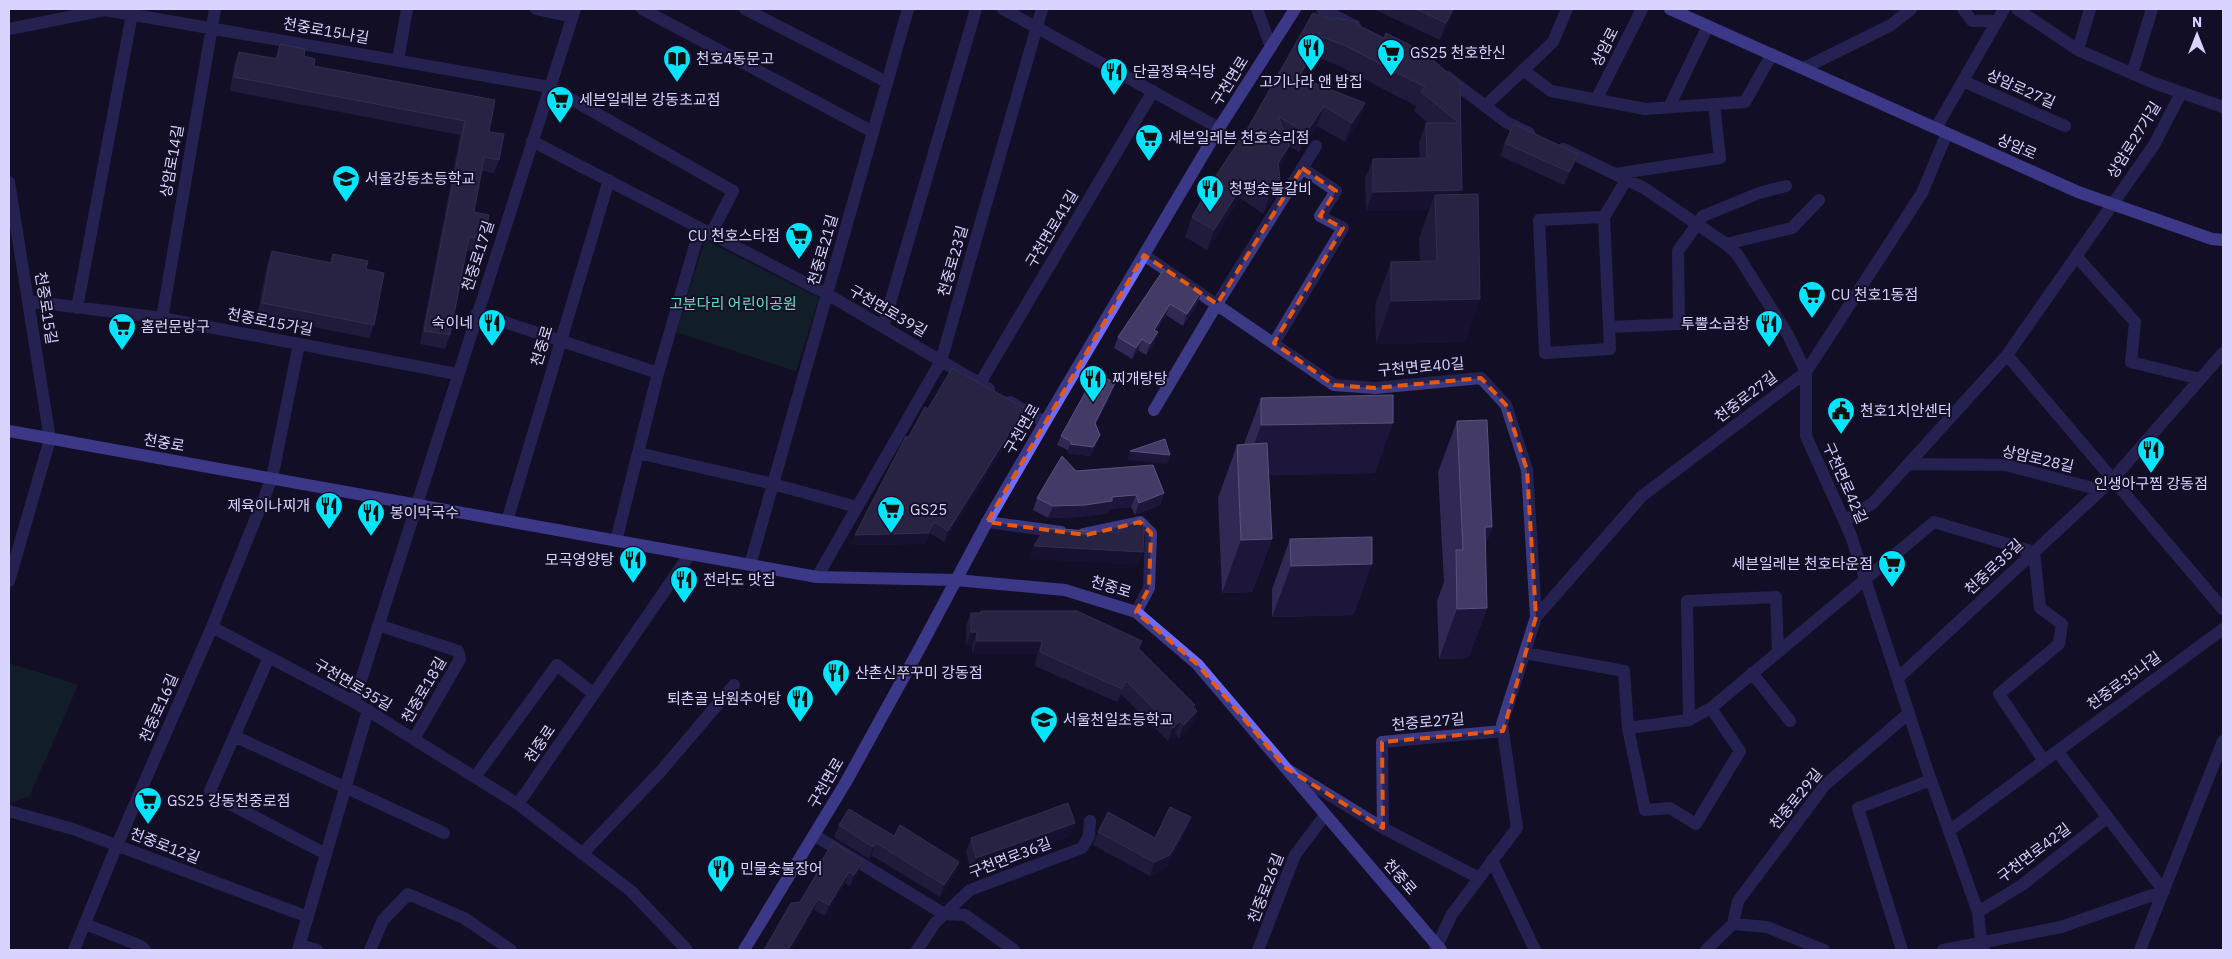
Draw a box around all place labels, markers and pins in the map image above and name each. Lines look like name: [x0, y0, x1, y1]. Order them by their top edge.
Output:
restaurant icon: 고기나라 앤 밥집: [1296, 33, 1326, 72]
supermarket icon: GS25 천호한신: [1376, 38, 1406, 77]
place label: GS25 천호한신: [1410, 43, 1506, 62]
library icon: 천호4동문고: [662, 44, 692, 83]
place label: 천호4동문고: [696, 49, 774, 68]
restaurant icon: 단골정육식당: [1099, 57, 1129, 96]
place label: 단골정육식당: [1133, 62, 1216, 81]
place label: 고기나라 앤 밥집: [1259, 72, 1363, 91]
supermarket icon: 세븐일레븐 강동초교점: [545, 85, 575, 124]
place label: 세븐일레븐 강동초교점: [579, 90, 721, 109]
supermarket icon: 세븐일레븐 천호승리점: [1134, 123, 1164, 162]
place label: 세븐일레븐 천호승리점: [1168, 128, 1310, 147]
school or university icon: 서울강동초등학교: [331, 164, 361, 203]
place label: 서울강동초등학교: [365, 169, 475, 188]
restaurant icon: 청평숯불갈비: [1195, 174, 1225, 213]
place label: 청평숯불갈비: [1229, 179, 1312, 198]
supermarket icon: CU 천호스타점: [784, 221, 814, 260]
place label: CU 천호스타점: [688, 226, 780, 245]
supermarket icon: CU 천호1동점: [1797, 280, 1827, 319]
place label: CU 천호1동점: [1831, 285, 1918, 304]
restaurant icon: 숙이네: [477, 308, 507, 347]
restaurant icon: 투뿔소곱창: [1754, 309, 1784, 348]
supermarket icon: 홈런문방구: [107, 312, 137, 351]
place label: 숙이네: [432, 313, 473, 332]
place label: 투뿔소곱창: [1681, 314, 1750, 333]
place label: 홈런문방구: [141, 317, 210, 336]
restaurant icon: 찌개탕탕: [1078, 364, 1108, 403]
place label: 찌개탕탕: [1112, 369, 1167, 388]
public building icon: 천호1치안센터: [1826, 396, 1856, 435]
place label: 천호1치안센터: [1860, 401, 1952, 420]
restaurant icon: 인생아구찜 강동점: [2136, 435, 2166, 474]
place label: 인생아구찜 강동점: [2094, 474, 2208, 493]
restaurant icon: 제육이나찌개: [314, 491, 344, 530]
supermarket icon: GS25: [876, 495, 906, 534]
place label: 제육이나찌개: [227, 496, 310, 515]
restaurant icon: 봉이막국수: [356, 498, 386, 537]
place label: GS25: [910, 500, 947, 519]
place label: 봉이막국수: [390, 503, 459, 522]
restaurant icon: 모곡영양탕: [618, 545, 648, 584]
supermarket icon: 세븐일레븐 천호타운점: [1877, 549, 1907, 588]
place label: 모곡영양탕: [545, 550, 614, 569]
place label: 세븐일레븐 천호타운점: [1731, 554, 1873, 573]
restaurant icon: 전라도 맛집: [669, 565, 699, 604]
place label: 전라도 맛집: [703, 570, 776, 589]
restaurant icon: 산촌신쭈꾸미 강동점: [821, 658, 851, 697]
place label: 산촌신쭈꾸미 강동점: [855, 663, 983, 682]
restaurant icon: 퇴촌골 남원추어탕: [785, 684, 815, 723]
place label: 퇴촌골 남원추어탕: [667, 689, 781, 708]
school or university icon: 서울천일초등학교: [1029, 705, 1059, 744]
place label: 서울천일초등학교: [1063, 710, 1173, 729]
supermarket icon: GS25 강동천중로점: [133, 786, 163, 825]
place label: GS25 강동천중로점: [167, 791, 290, 810]
restaurant icon: 민물숯불장어: [706, 854, 736, 893]
place label: 민물숯불장어: [740, 859, 823, 878]

